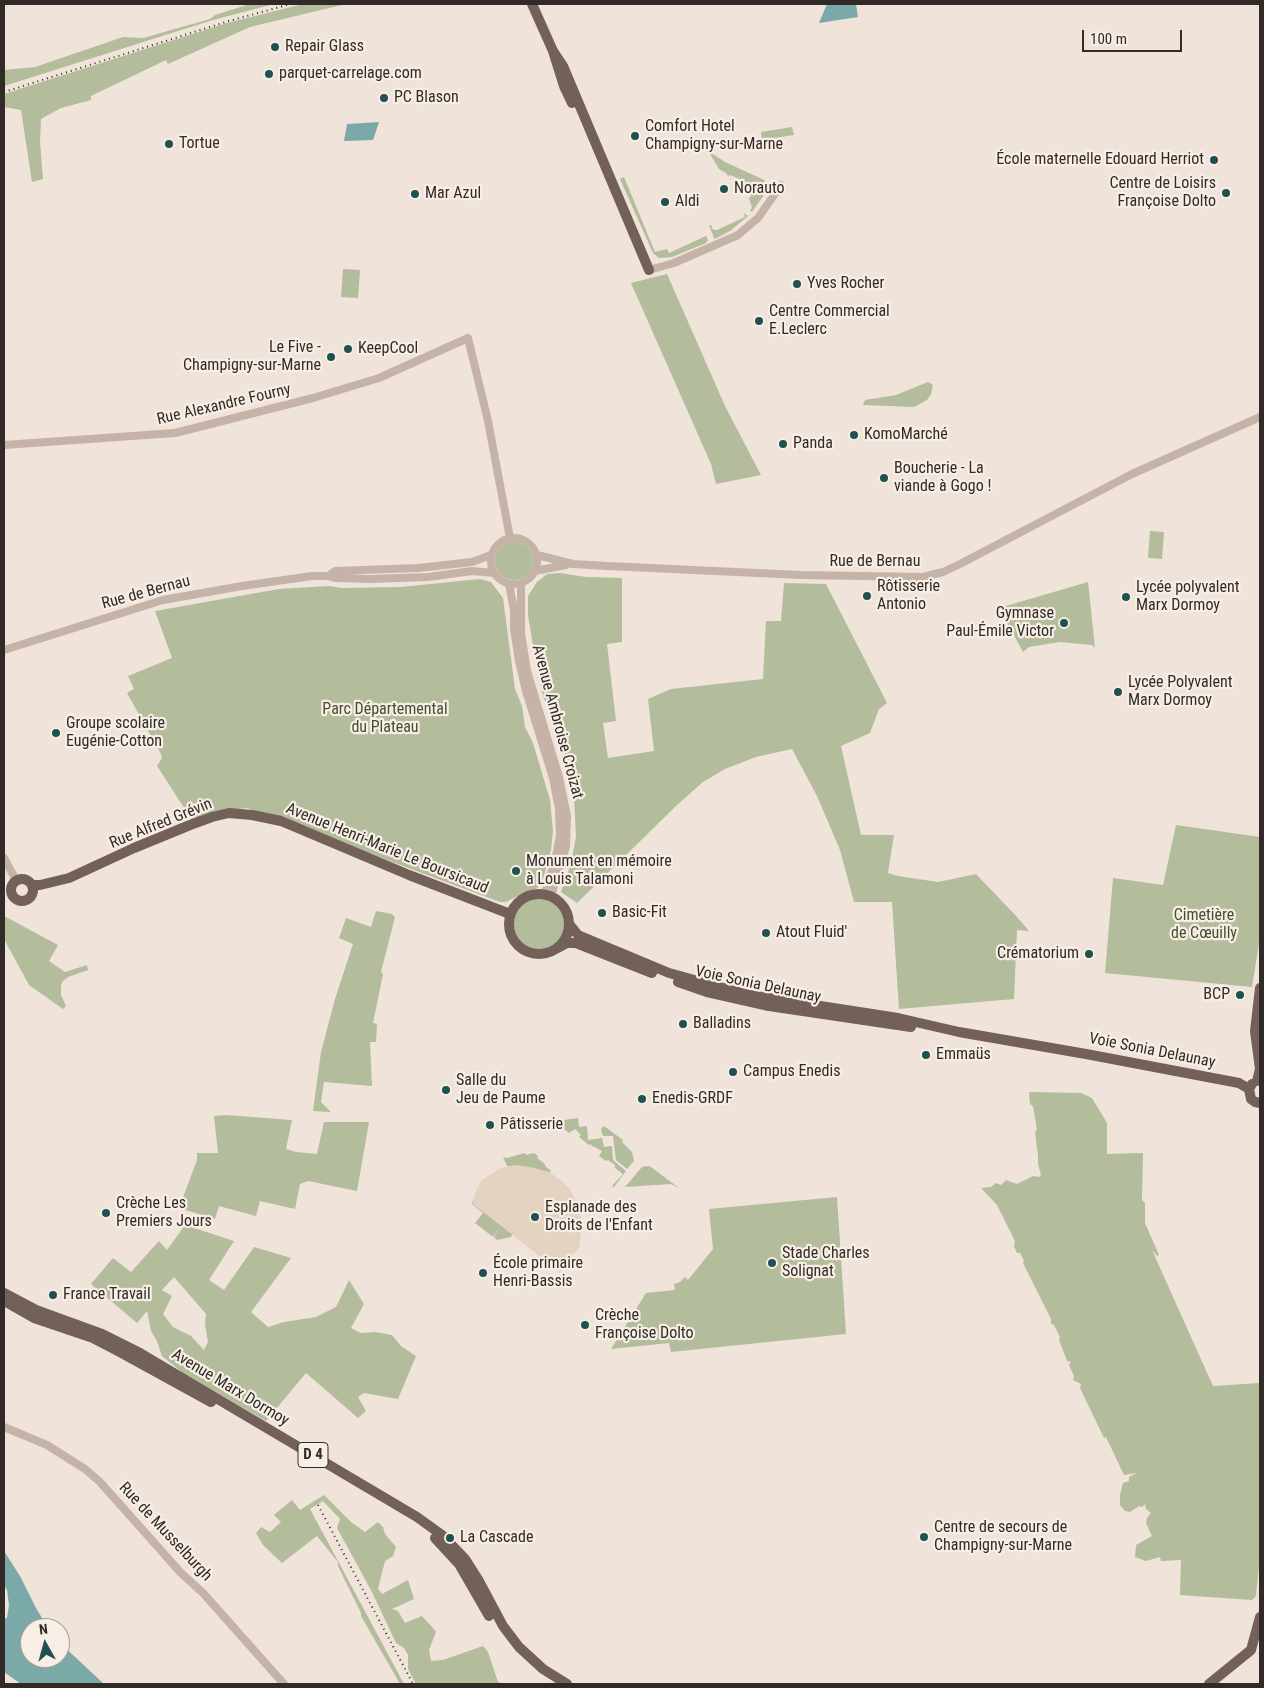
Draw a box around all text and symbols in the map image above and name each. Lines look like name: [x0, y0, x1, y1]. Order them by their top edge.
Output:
scale bar: [1084, 20, 1184, 52]
text: 100 m: [1090, 30, 1127, 48]
place label: Repair Glass: [285, 37, 364, 57]
marker: Repair Glass: [269, 41, 281, 53]
place label: parquet-carrelage.com: [279, 64, 422, 84]
marker: parquet-carrelage.com: [263, 68, 275, 80]
place label: PC Blason: [394, 88, 459, 108]
marker: PC Blason: [378, 92, 390, 104]
place label: Comfort Hotel Champigny-sur-Marne: [645, 117, 783, 155]
marker: Comfort Hotel Champigny-sur-Marne: [629, 130, 641, 142]
place label: Tortue: [179, 134, 220, 154]
marker: Tortue: [163, 138, 175, 150]
place label: École maternelle Edouard Herriot: [996, 150, 1204, 170]
marker: École maternelle Edouard Herriot: [1208, 154, 1220, 166]
place label: Centre de Loisirs Françoise Dolto: [1109, 174, 1216, 212]
place label: Norauto: [734, 179, 785, 199]
marker: Norauto: [718, 183, 730, 195]
place label: Mar Azul: [425, 184, 481, 204]
marker: Centre de Loisirs Françoise Dolto: [1220, 187, 1232, 199]
marker: Mar Azul: [409, 188, 421, 200]
place label: Aldi: [675, 192, 700, 212]
marker: Aldi: [659, 196, 671, 208]
place label: Yves Rocher: [807, 274, 884, 294]
marker: Yves Rocher: [791, 278, 803, 290]
place label: Centre Commercial E.Leclerc: [769, 302, 890, 340]
marker: Centre Commercial E.Leclerc: [753, 315, 765, 327]
place label: Le Five - Champigny-sur-Marne: [183, 338, 321, 376]
place label: KeepCool: [358, 339, 418, 359]
marker: KeepCool: [342, 343, 354, 355]
marker: Le Five - Champigny-sur-Marne: [325, 351, 337, 363]
street label: Rue Alexandre Fourny: [155, 380, 293, 430]
place label: KomoMarché: [864, 425, 948, 445]
marker: KomoMarché: [848, 429, 860, 441]
place label: Panda: [793, 434, 833, 454]
marker: Panda: [777, 438, 789, 450]
place label: Boucherie - La viande à Gogo !: [894, 459, 991, 497]
marker: Boucherie - La viande à Gogo !: [878, 472, 890, 484]
street label: Rue de Bernau: [830, 552, 920, 572]
street label: Rue de Bernau: [100, 572, 192, 614]
place label: Rôtisserie Antonio: [877, 577, 940, 615]
place label: Lycée polyvalent Marx Dormoy: [1136, 578, 1240, 616]
marker: Rôtisserie Antonio: [861, 590, 873, 602]
marker: Lycée polyvalent Marx Dormoy: [1120, 591, 1132, 603]
place label: Gymnase Paul-Émile Victor: [946, 604, 1054, 642]
marker: Gymnase Paul-Émile Victor: [1058, 617, 1070, 629]
street label: Avenue Ambroise Croizat: [527, 643, 587, 801]
place label: Lycée Polyvalent Marx Dormoy: [1128, 673, 1232, 711]
marker: Lycée Polyvalent Marx Dormoy: [1112, 686, 1124, 698]
park label: Parc Départemental du Plateau: [322, 700, 448, 738]
place label: Groupe scolaire Eugénie-Cotton: [66, 714, 165, 752]
marker: Groupe scolaire Eugénie-Cotton: [50, 727, 62, 739]
street label: Rue Alfred Grévin: [107, 795, 215, 853]
street label: Avenue Henri-Marie Le Boursicaud: [283, 800, 491, 898]
place label: Monument en mémoire à Louis Talamoni: [526, 852, 672, 890]
marker: Monument en mémoire à Louis Talamoni: [510, 865, 522, 877]
place label: Basic-Fit: [612, 903, 667, 923]
park label: Cimetière de Cœuilly: [1171, 906, 1237, 944]
marker: Basic-Fit: [596, 907, 608, 919]
place label: Atout Fluid': [776, 923, 847, 943]
marker: Atout Fluid': [760, 927, 772, 939]
place label: Crématorium: [997, 944, 1079, 964]
marker: Crématorium: [1083, 948, 1095, 960]
street label: Voie Sonia Delaunay: [693, 962, 823, 1008]
place label: BCP: [1203, 985, 1230, 1005]
marker: BCP: [1234, 989, 1246, 1001]
place label: Balladins: [693, 1014, 751, 1034]
marker: Balladins: [677, 1018, 689, 1030]
street label: Voie Sonia Delaunay: [1087, 1029, 1217, 1073]
place label: Emmaüs: [936, 1045, 991, 1065]
marker: Emmaüs: [920, 1049, 932, 1061]
place label: Campus Enedis: [743, 1062, 840, 1082]
marker: Campus Enedis: [727, 1066, 739, 1078]
place label: Salle du Jeu de Paume: [456, 1071, 545, 1109]
marker: Salle du Jeu de Paume: [440, 1084, 452, 1096]
place label: Enedis-GRDF: [652, 1089, 733, 1109]
marker: Enedis-GRDF: [636, 1093, 648, 1105]
place label: Pâtisserie: [500, 1115, 563, 1135]
marker: Pâtisserie: [484, 1119, 496, 1131]
place label: Crèche Les Premiers Jours: [116, 1194, 212, 1232]
place label: Esplanade des Droits de l'Enfant: [545, 1198, 653, 1236]
marker: Crèche Les Premiers Jours: [100, 1207, 112, 1219]
marker: Esplanade des Droits de l'Enfant: [529, 1211, 541, 1223]
place label: Stade Charles Solignat: [782, 1244, 870, 1282]
place label: École primaire Henri-Bassis: [493, 1254, 583, 1292]
marker: Stade Charles Solignat: [766, 1257, 778, 1269]
marker: École primaire Henri-Bassis: [477, 1267, 489, 1279]
place label: France Travail: [63, 1285, 151, 1305]
marker: France Travail: [47, 1289, 59, 1301]
place label: Crèche Françoise Dolto: [595, 1306, 693, 1344]
marker: Crèche Françoise Dolto: [579, 1319, 591, 1331]
street label: Avenue Marx Dormoy: [168, 1345, 292, 1431]
road number: D 4: [298, 1442, 328, 1468]
street label: Rue de Musselburgh: [114, 1479, 216, 1585]
place label: Centre de secours de Champigny-sur-Marne: [934, 1518, 1072, 1556]
place label: La Cascade: [460, 1528, 533, 1548]
marker: Centre de secours de Champigny-sur-Marne: [918, 1531, 930, 1543]
marker: La Cascade: [444, 1532, 456, 1544]
north arrow: [20, 1618, 70, 1668]
text: N: [38, 1621, 49, 1638]

